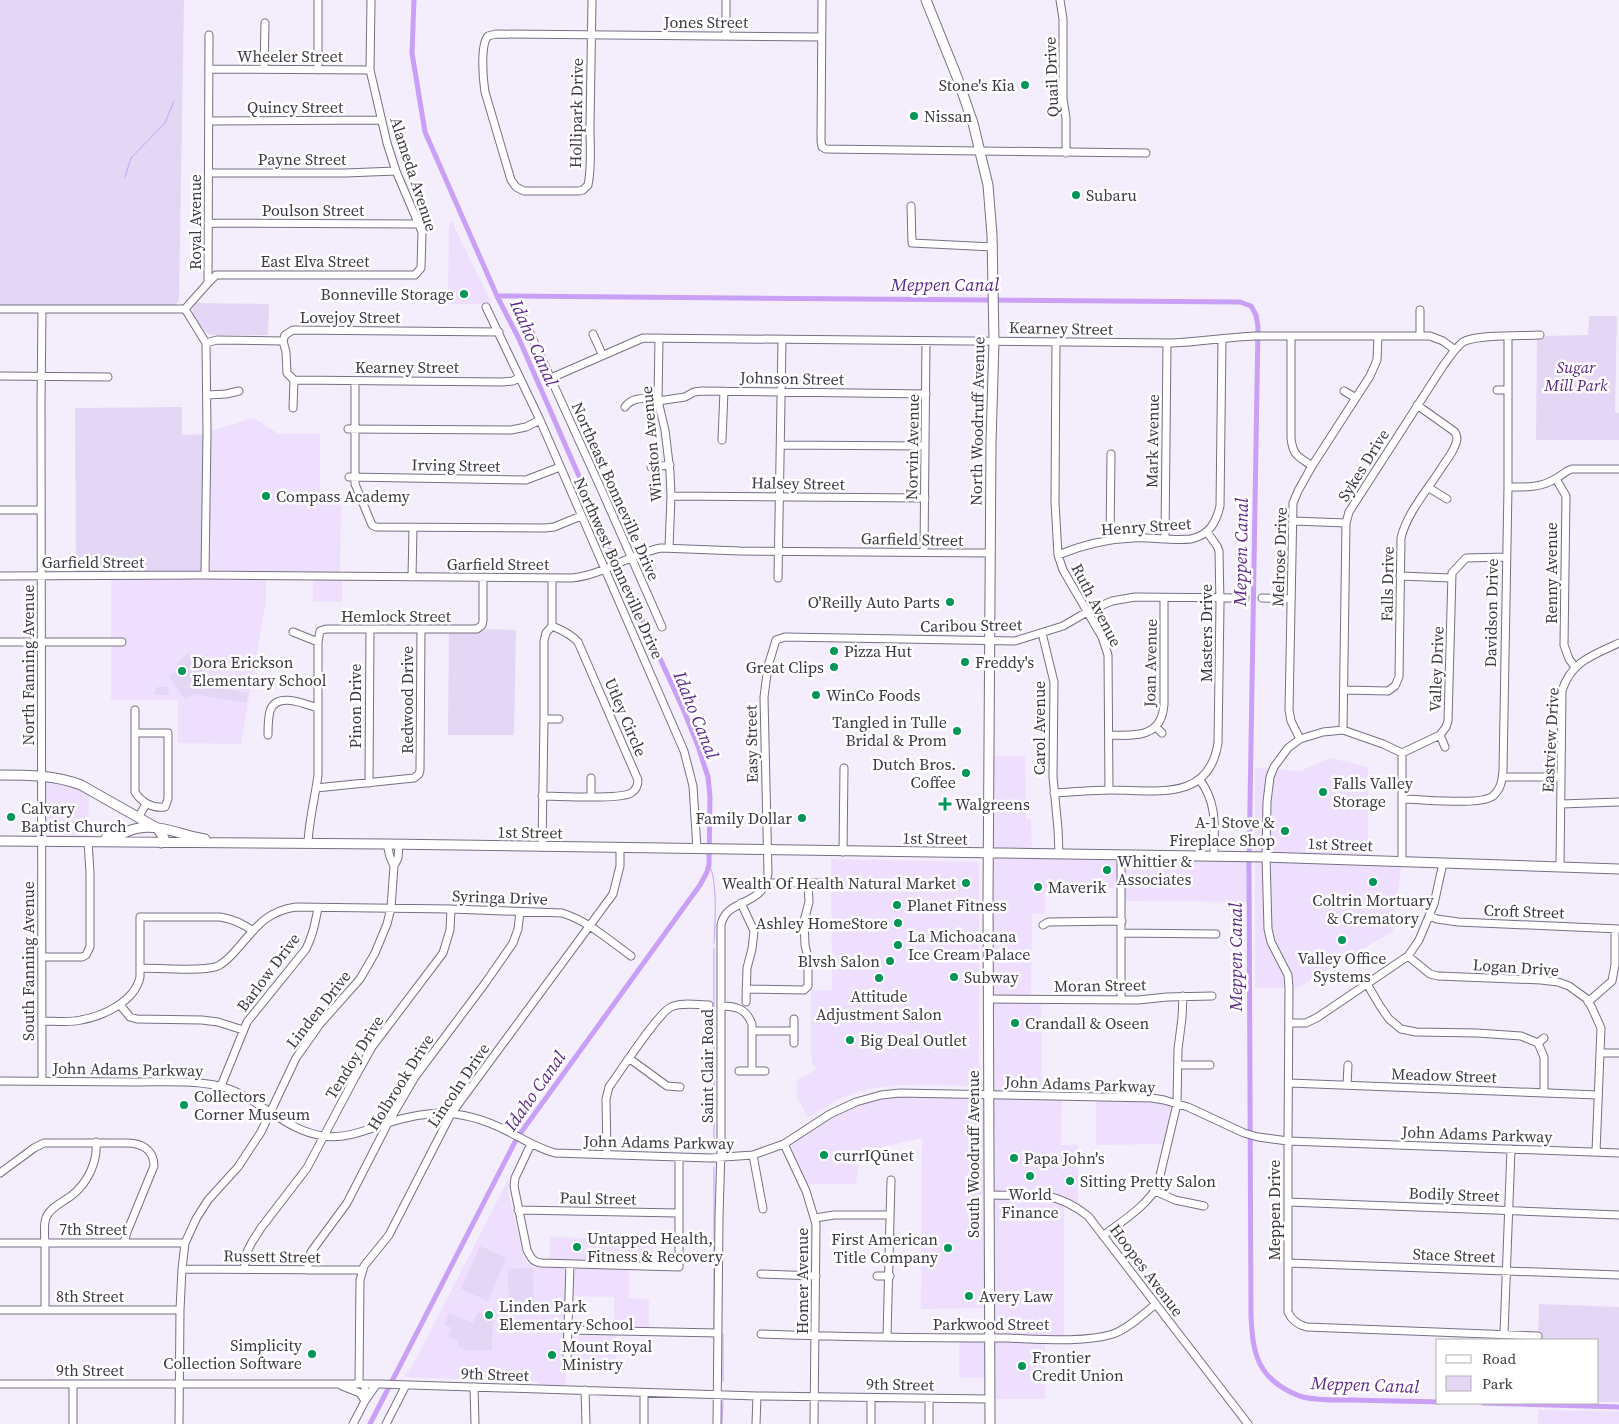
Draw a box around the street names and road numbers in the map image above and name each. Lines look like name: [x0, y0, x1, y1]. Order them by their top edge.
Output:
street label: Jones Street: [663, 11, 749, 33]
street label: Quail Drive: [1039, 36, 1063, 118]
street label: Wheeler Street: [237, 45, 344, 67]
street label: Hollipark Drive: [564, 58, 588, 168]
street label: Quincy Street: [247, 96, 344, 118]
street label: Alameda Avenue: [385, 114, 443, 234]
street label: Payne Street: [258, 148, 347, 170]
street label: Royal Avenue: [184, 174, 206, 270]
street label: Poulson Street: [262, 199, 365, 221]
street label: East Elva Street: [261, 250, 370, 272]
street label: Lovejoy Street: [300, 306, 401, 328]
street label: Kearney Street: [1009, 316, 1114, 340]
street label: North Woodruff Avenue: [965, 336, 989, 506]
street label: Kearney Street: [355, 356, 460, 378]
street label: Johnson Street: [739, 366, 845, 390]
street label: Winston Avenue: [635, 385, 667, 503]
street label: Norvin Avenue: [900, 394, 924, 500]
street label: Mark Avenue: [1140, 394, 1164, 488]
street label: Northeast Bonneville Drive: [567, 398, 665, 584]
street label: Sykes Drive: [1332, 425, 1394, 505]
street label: Irving Street: [411, 453, 501, 477]
street label: Halsey Street: [751, 471, 846, 495]
street label: Northwest Bonneville Drive: [569, 474, 669, 662]
street label: Melrose Drive: [1266, 507, 1292, 607]
street label: Henry Street: [1100, 512, 1193, 540]
street label: Renny Avenue: [1540, 522, 1562, 624]
street label: Garfield Street: [861, 527, 964, 551]
street label: Falls Drive: [1375, 546, 1399, 622]
street label: Garfield Street: [42, 551, 145, 573]
street label: Garfield Street: [447, 553, 550, 575]
street label: Davidson Drive: [1479, 558, 1503, 668]
street label: Ruth Avenue: [1067, 560, 1127, 650]
street label: North Fanning Avenue: [17, 584, 39, 746]
street label: Masters Drive: [1195, 584, 1217, 682]
street label: Hemlock Street: [341, 605, 452, 627]
street label: Caribou Street: [920, 613, 1023, 637]
street label: Joan Avenue: [1138, 619, 1162, 708]
street label: Valley Drive: [1424, 626, 1448, 712]
street label: Redwood Drive: [396, 646, 418, 754]
street label: Pinon Drive: [344, 664, 366, 748]
street label: Utley Circle: [600, 674, 652, 760]
street label: Carol Avenue: [1028, 681, 1050, 775]
street label: Eastview Drive: [1536, 687, 1564, 793]
street label: Easy Street: [739, 704, 763, 783]
street label: 1st Street: [497, 820, 564, 844]
street label: 1st Street: [902, 826, 969, 850]
street label: 1st Street: [1307, 832, 1374, 856]
street label: South Fanning Avenue: [17, 881, 39, 1041]
street label: Syringa Drive: [452, 884, 548, 910]
street label: Croft Street: [1483, 899, 1566, 923]
street label: Barlow Drive: [231, 928, 305, 1016]
street label: Logan Drive: [1472, 953, 1560, 981]
street label: Linden Drive: [281, 965, 355, 1053]
street label: Moran Street: [1054, 973, 1147, 997]
street label: Saint Clair Road: [696, 1009, 718, 1123]
street label: Tendoy Drive: [320, 1011, 388, 1103]
street label: Holbrook Drive: [362, 1030, 438, 1134]
street label: Lincoln Drive: [422, 1039, 494, 1131]
street label: John Adams Parkway: [51, 1057, 204, 1081]
street label: Meadow Street: [1391, 1062, 1498, 1088]
street label: South Woodruff Avenue: [962, 1070, 984, 1238]
street label: John Adams Parkway: [1003, 1070, 1156, 1098]
street label: John Adams Parkway: [1400, 1120, 1553, 1148]
street label: John Adams Parkway: [582, 1130, 735, 1154]
street label: Meppen Drive: [1263, 1160, 1285, 1260]
street label: Bodily Street: [1408, 1181, 1500, 1207]
street label: Paul Street: [559, 1186, 637, 1210]
street label: 7th Street: [59, 1218, 128, 1240]
street label: Hoopes Avenue: [1105, 1219, 1189, 1321]
street label: Homer Avenue: [791, 1228, 813, 1334]
street label: Stace Street: [1412, 1243, 1496, 1267]
street label: Russett Street: [223, 1244, 322, 1268]
street label: 8th Street: [56, 1285, 125, 1307]
street label: Parkwood Street: [933, 1313, 1050, 1335]
street label: 9th Street: [56, 1359, 125, 1381]
street label: 9th Street: [461, 1362, 530, 1386]
street label: 9th Street: [866, 1372, 935, 1396]

